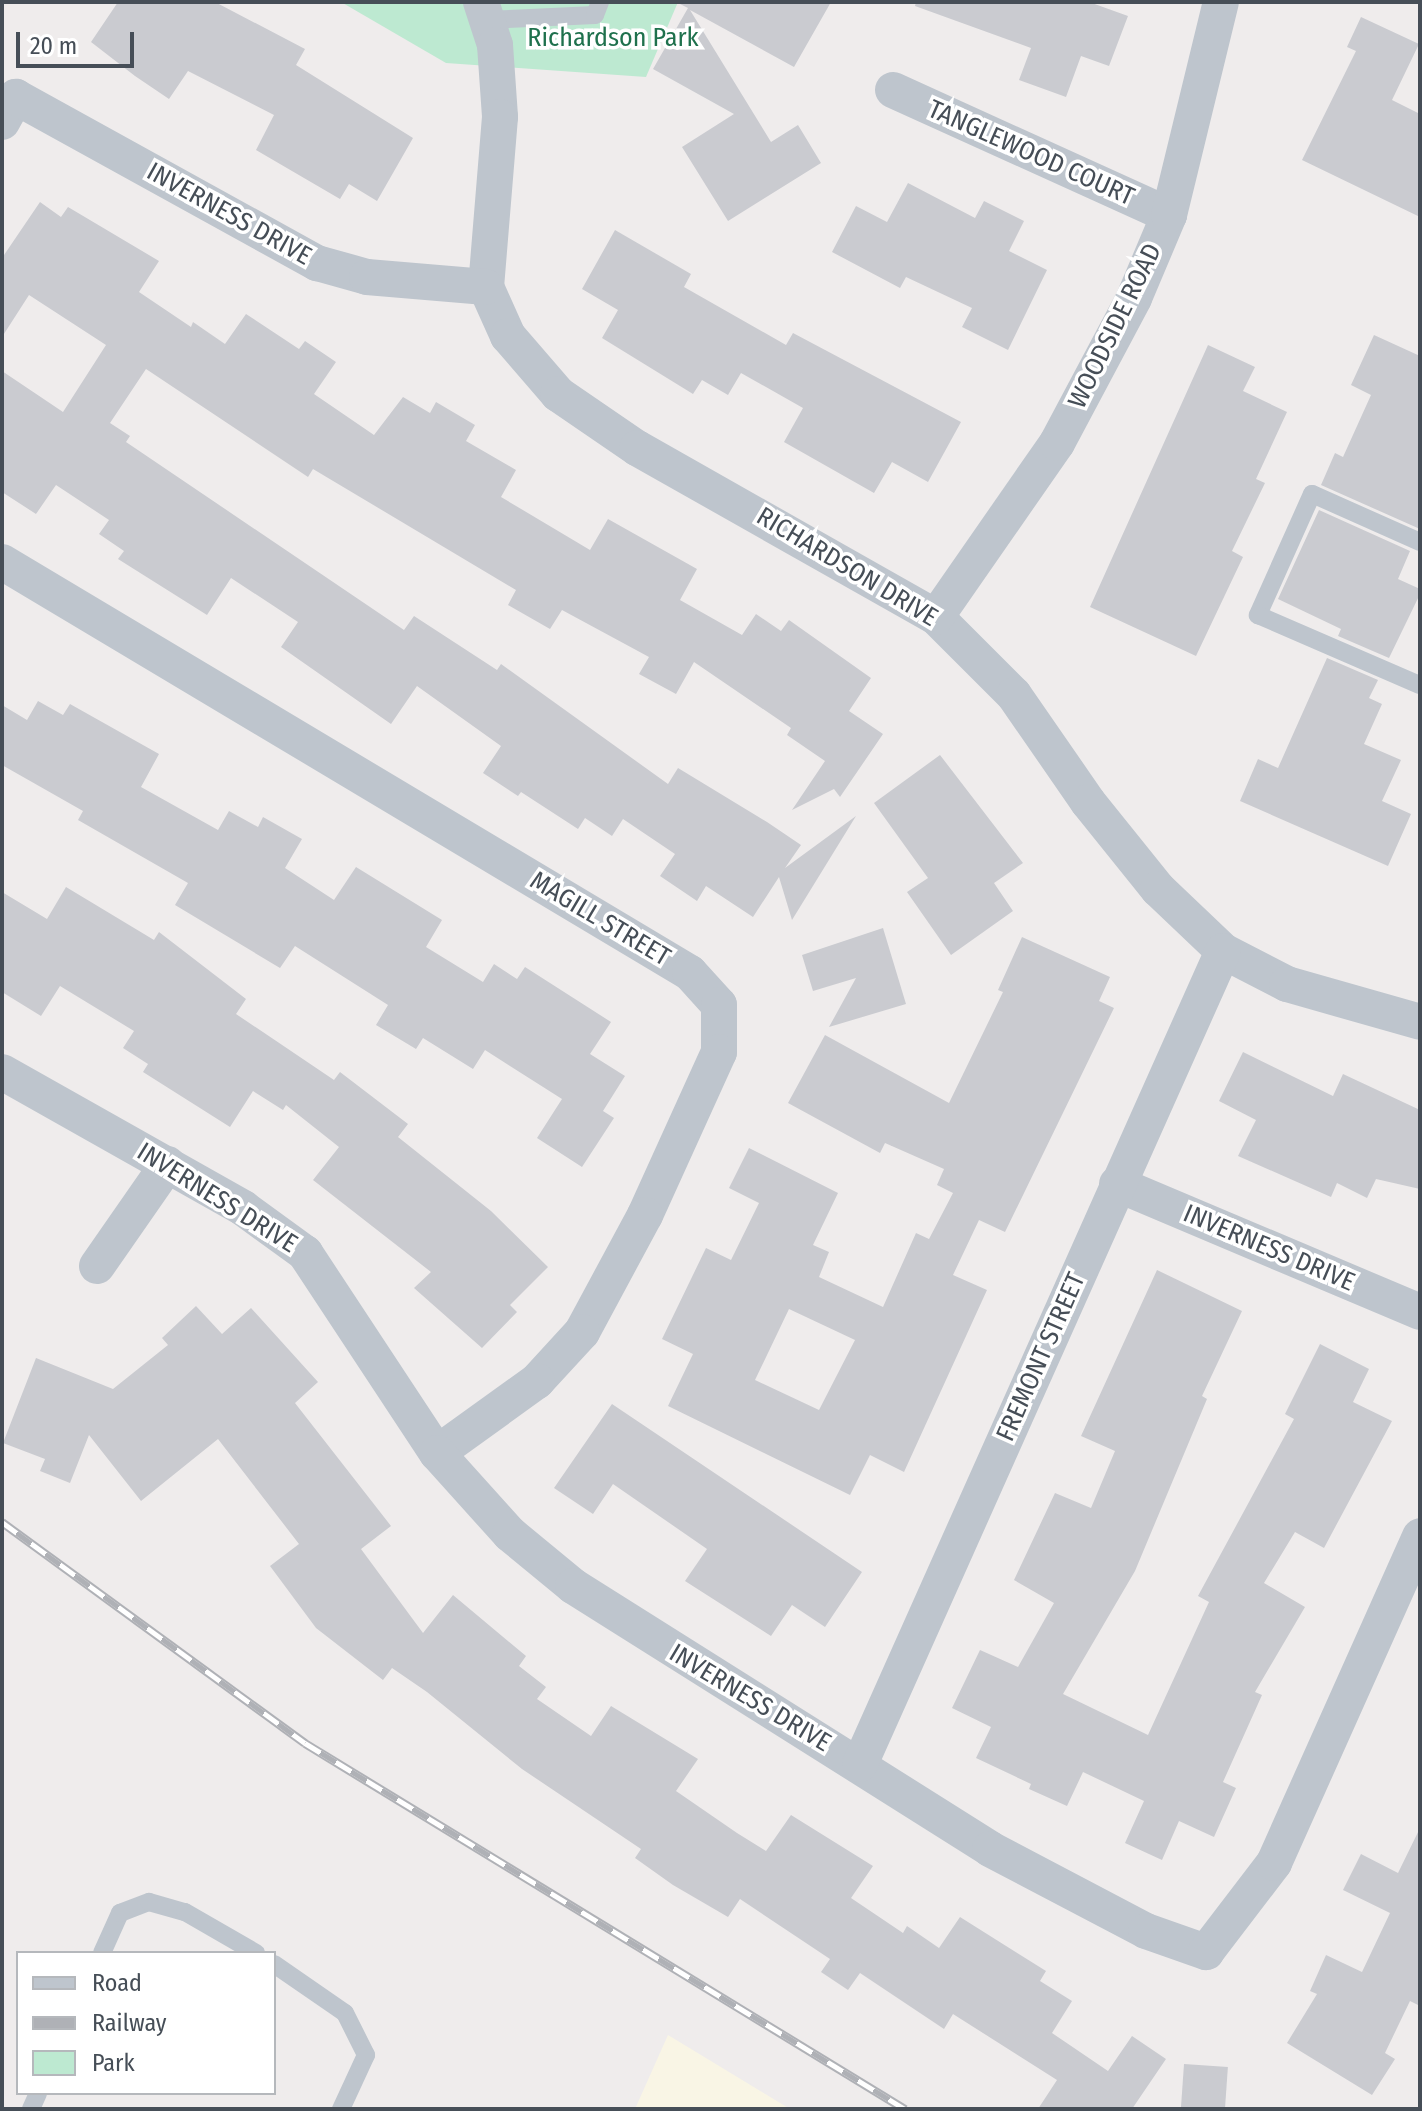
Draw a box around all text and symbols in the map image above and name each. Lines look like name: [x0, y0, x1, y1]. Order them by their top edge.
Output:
scale bar: [20, 16, 138, 66]
park label: Richardson Park: [527, 22, 699, 54]
text: 20 m: [30, 32, 77, 60]
street label: TANGLEWOOD COURT: [923, 94, 1139, 212]
street label: INVERNESS DRIVE: [141, 156, 317, 272]
street label: WOODSIDE ROAD: [1062, 239, 1168, 413]
street label: RICHARDSON DRIVE: [751, 501, 943, 633]
street label: MAGILL STREET: [524, 865, 676, 973]
street label: INVERNESS DRIVE: [131, 1136, 303, 1260]
street label: INVERNESS DRIVE: [1179, 1198, 1359, 1298]
street label: FREMONT STREET: [990, 1268, 1092, 1446]
street label: INVERNESS DRIVE: [664, 1637, 836, 1759]
legend: [16, 1951, 276, 2095]
text: Road: [92, 1969, 142, 1997]
text: Railway: [92, 2009, 167, 2037]
text: Park: [92, 2049, 135, 2077]

